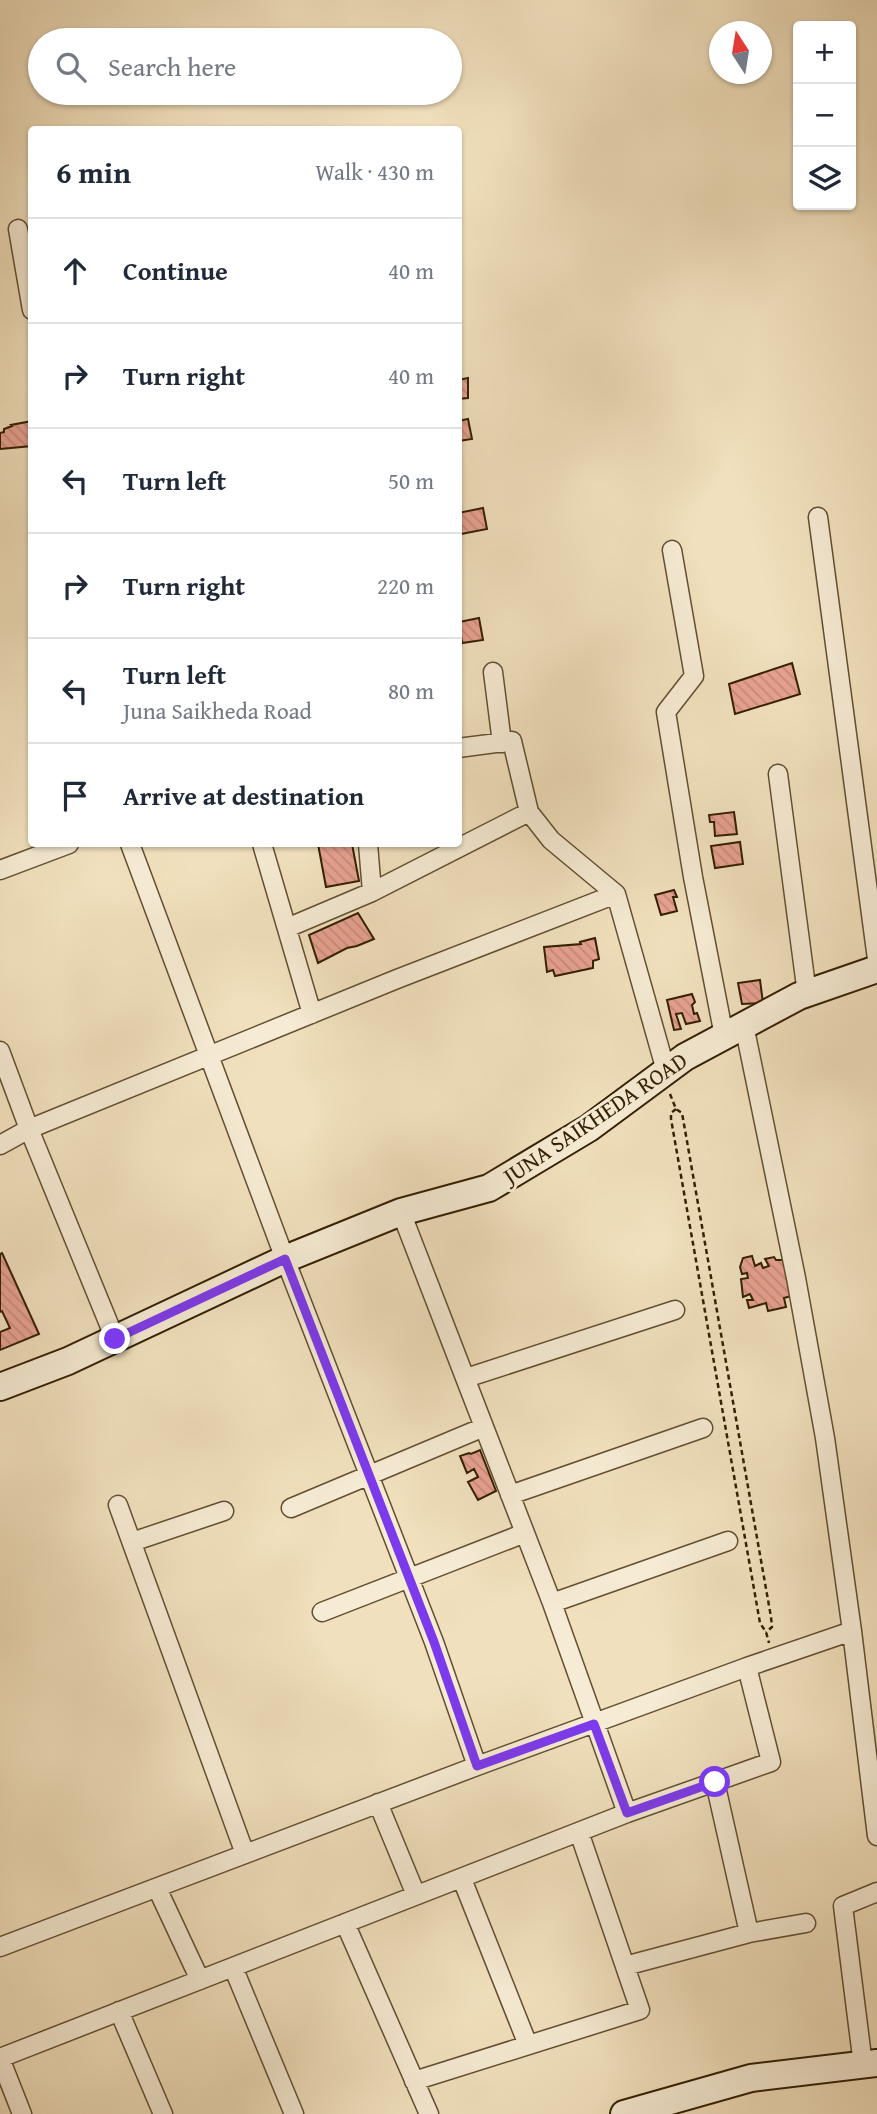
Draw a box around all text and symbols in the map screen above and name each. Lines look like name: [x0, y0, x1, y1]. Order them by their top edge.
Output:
north arrow: [709, 21, 772, 84]
map controls: [793, 21, 856, 210]
button: +: [793, 21, 856, 84]
search box: [28, 28, 462, 105]
text: Search here: [108, 47, 236, 86]
icon: search: [52, 48, 90, 86]
button: −: [793, 84, 856, 147]
button: layers: [793, 147, 856, 210]
text: 6 min: [56, 150, 131, 194]
text: Walk · 430 m: [315, 155, 434, 188]
text: Continue: [123, 251, 228, 290]
icon: ahead: [56, 252, 94, 290]
text: 40 m: [388, 254, 434, 287]
text: Turn right: [123, 356, 245, 395]
icon: right: [56, 357, 94, 395]
text: 40 m: [388, 359, 434, 392]
text: Turn left: [123, 461, 226, 500]
icon: left: [56, 462, 94, 500]
text: 50 m: [388, 464, 434, 497]
text: Turn right: [123, 566, 245, 605]
icon: right: [56, 567, 94, 605]
text: 220 m: [377, 569, 434, 602]
text: Turn left: [123, 655, 226, 694]
icon: left: [56, 672, 94, 710]
text: 80 m: [388, 674, 434, 707]
text: Juna Saikheda Road: [123, 694, 312, 727]
text: Arrive at destination: [123, 776, 364, 815]
icon: arrive: [56, 777, 94, 815]
street label: JUNA SAIKHEDA ROAD: [493, 1044, 693, 1193]
route end: [99, 1323, 130, 1354]
route start: [699, 1766, 730, 1797]

